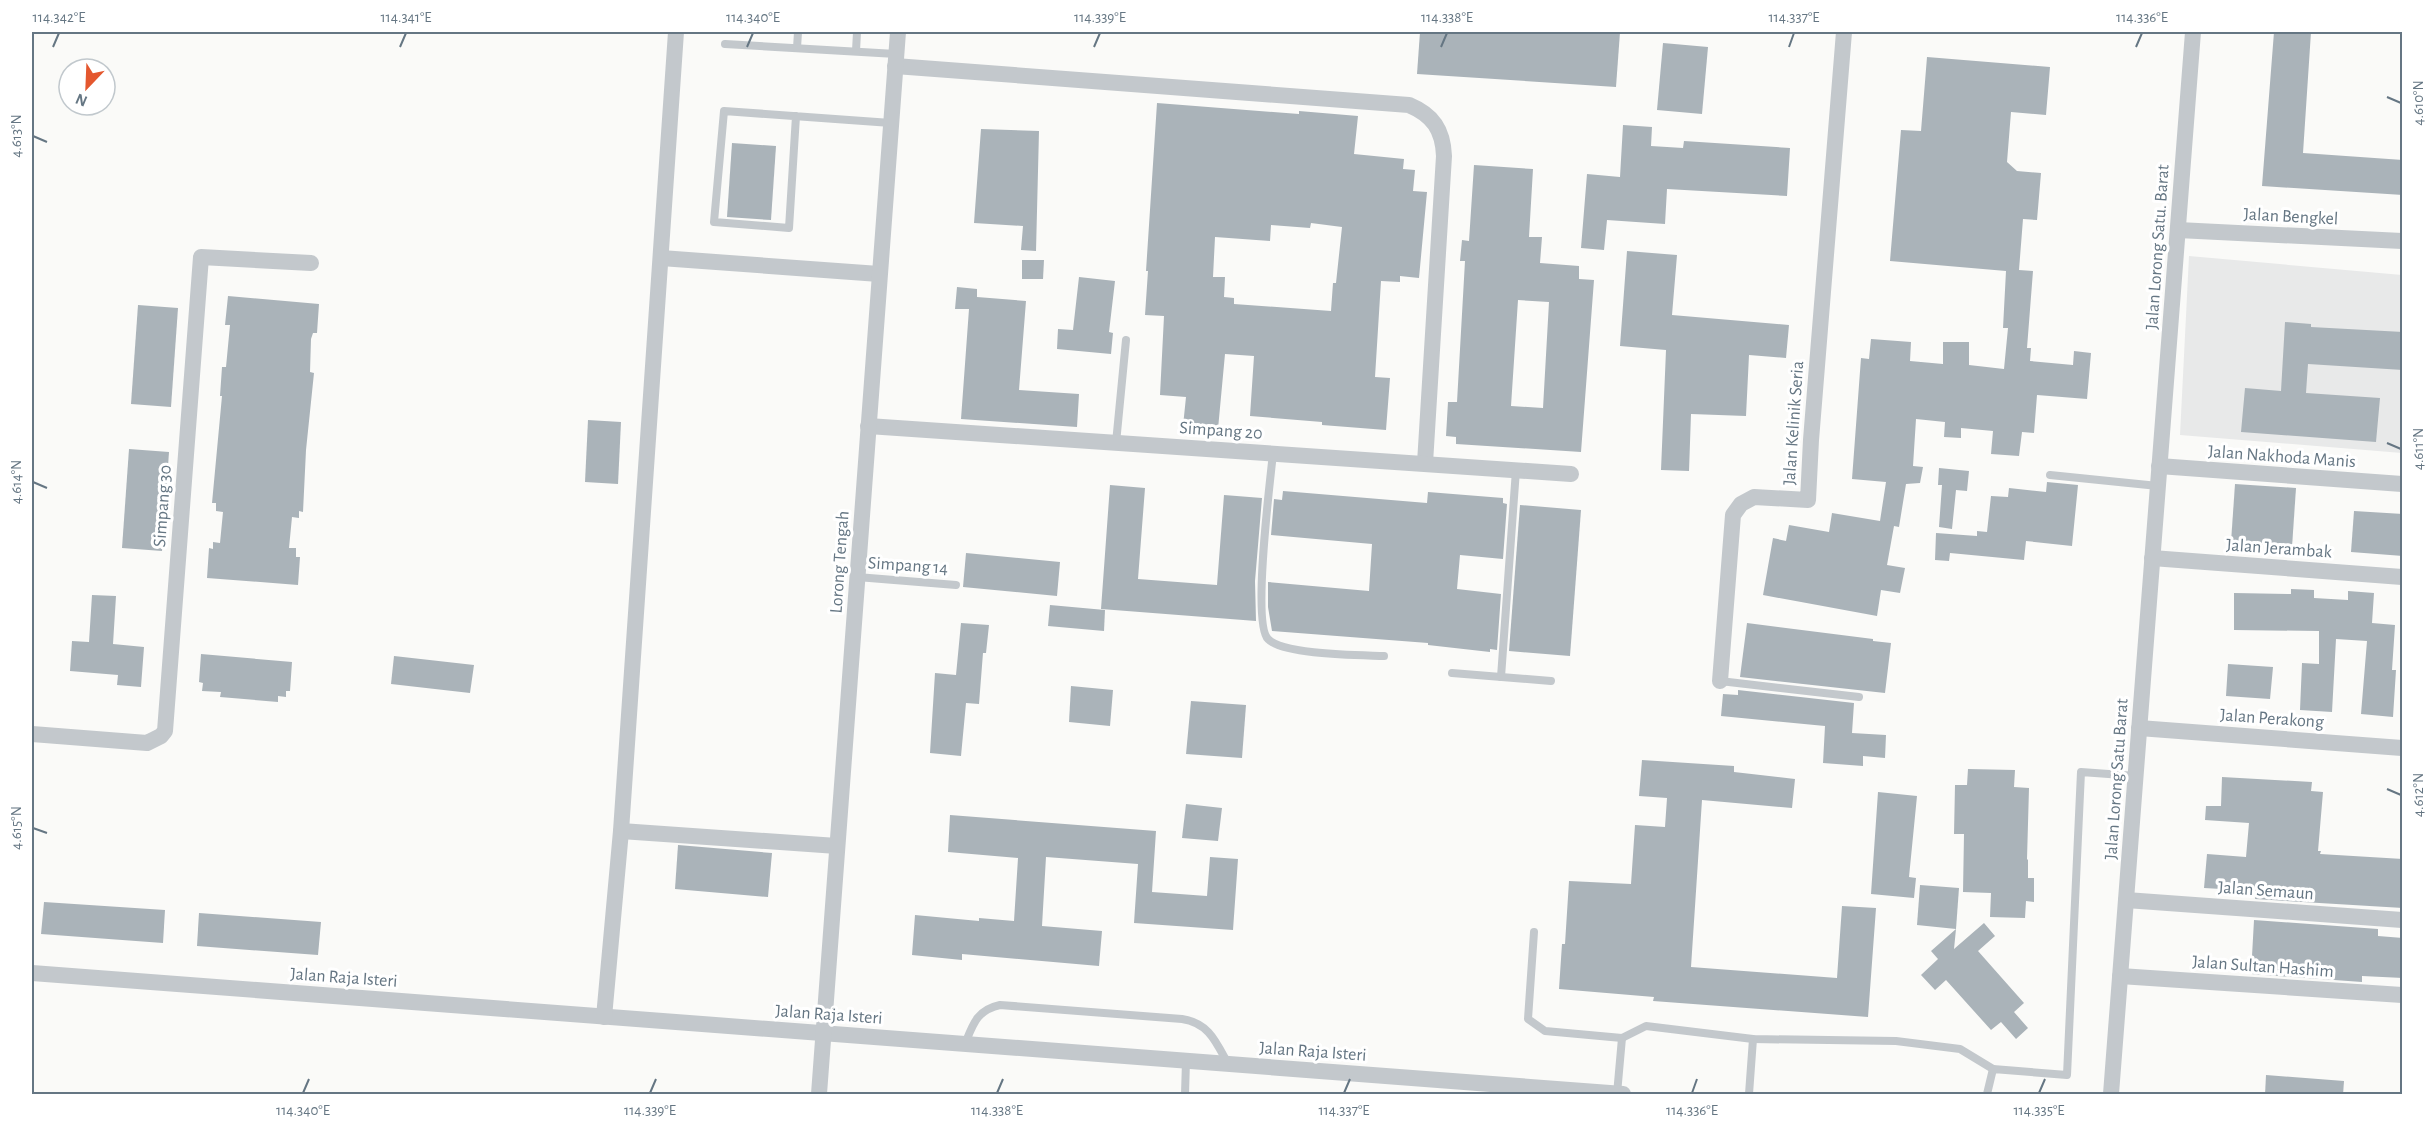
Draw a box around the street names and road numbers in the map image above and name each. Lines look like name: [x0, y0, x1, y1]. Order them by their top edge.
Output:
street label: Jalan Lorong Satu. Barat: [2143, 164, 2173, 330]
street label: Jalan Bengkel: [2243, 206, 2339, 228]
street label: Jalan Kelinik Seria: [1781, 360, 1807, 486]
street label: Simpang 20: [1179, 419, 1263, 443]
street label: Jalan Nakhoda Manis: [2207, 443, 2356, 471]
street label: Simpang 30: [151, 464, 175, 548]
street label: Lorong Tengah: [827, 510, 853, 614]
street label: Jalan Jerambak: [2226, 536, 2333, 562]
street label: Simpang 14: [867, 554, 949, 578]
street label: Jalan Lorong Satu Barat: [2102, 698, 2132, 860]
street label: Jalan Perakong: [2219, 706, 2325, 732]
street label: Jalan Semaun: [2218, 879, 2314, 903]
street label: Jalan Sultan Hashim: [2192, 953, 2334, 981]
street label: Jalan Raja Isteri: [290, 965, 398, 991]
street label: Jalan Raja Isteri: [775, 1002, 883, 1028]
street label: Jalan Raja Isteri: [1259, 1039, 1367, 1065]

